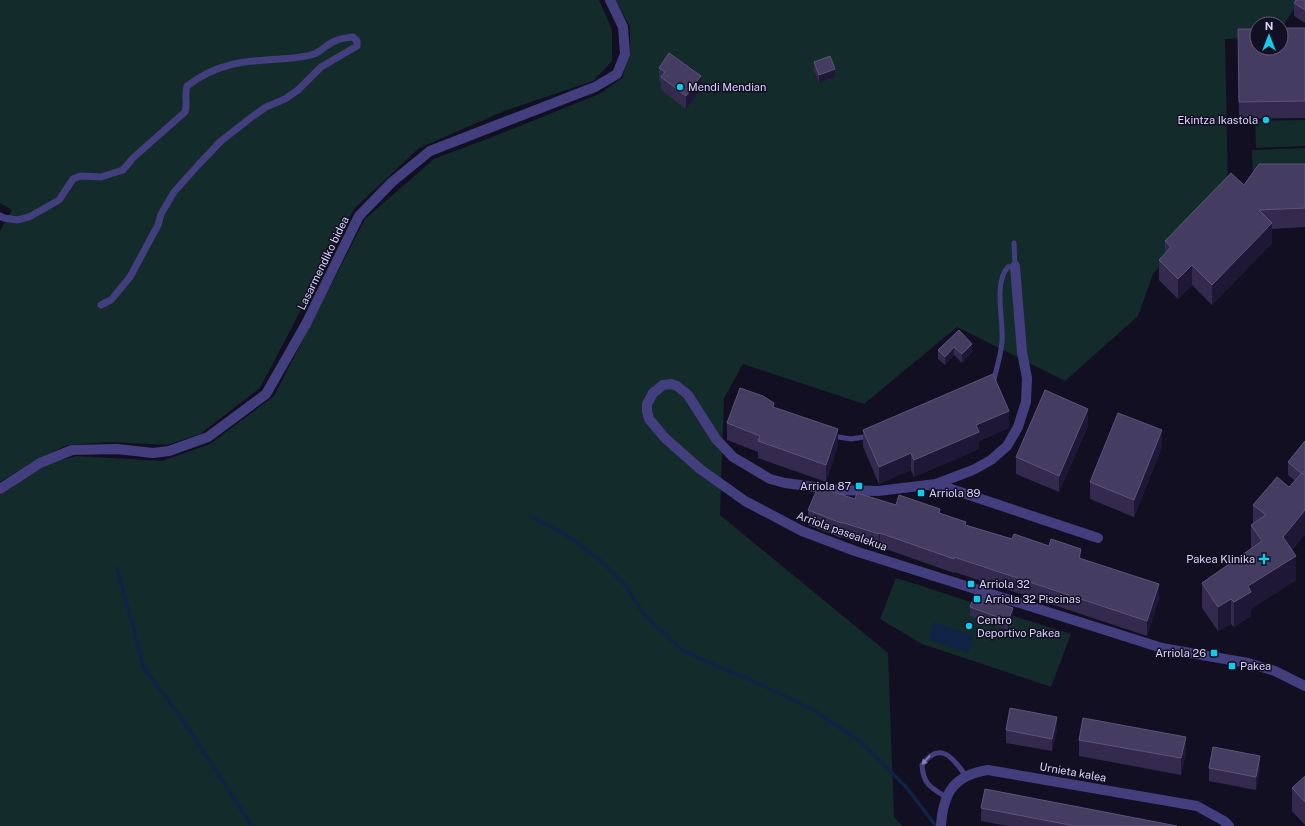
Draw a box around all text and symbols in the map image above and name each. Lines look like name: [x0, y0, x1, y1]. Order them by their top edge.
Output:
north arrow: [1249, 16, 1289, 56]
text: N: [1265, 20, 1273, 32]
place label: Mendi Mendian: [688, 81, 766, 93]
marker: Mendi Mendian: [675, 82, 685, 92]
place label: Ekintza Ikastola: [1178, 114, 1258, 126]
marker: Ekintza Ikastola: [1261, 115, 1271, 125]
street label: Lasarmendiko bidea: [295, 214, 351, 312]
place label: Arriola 87: [800, 480, 851, 492]
marker: Arriola 87: [854, 481, 864, 491]
place label: Arriola 89: [929, 487, 980, 499]
marker: Arriola 89: [916, 488, 926, 498]
street label: Arriola pasealekua: [795, 509, 889, 553]
place label: Pakea Klinika: [1186, 553, 1255, 565]
marker: Pakea Klinika: [1258, 553, 1270, 565]
place label: Arriola 32: [979, 578, 1030, 590]
marker: Arriola 32: [966, 579, 976, 589]
place label: Arriola 32 Piscinas: [985, 593, 1081, 605]
marker: Arriola 32 Piscinas: [972, 594, 982, 604]
place label: Centro Deportivo Pakea: [977, 614, 1060, 639]
marker: Centro Deportivo Pakea: [964, 621, 974, 631]
place label: Arriola 26: [1155, 647, 1206, 659]
marker: Arriola 26: [1209, 648, 1219, 658]
place label: Pakea: [1240, 660, 1271, 672]
marker: Pakea: [1227, 661, 1237, 671]
one-way arrow: [922, 755, 931, 765]
street label: Urnieta kalea: [1039, 760, 1107, 784]

